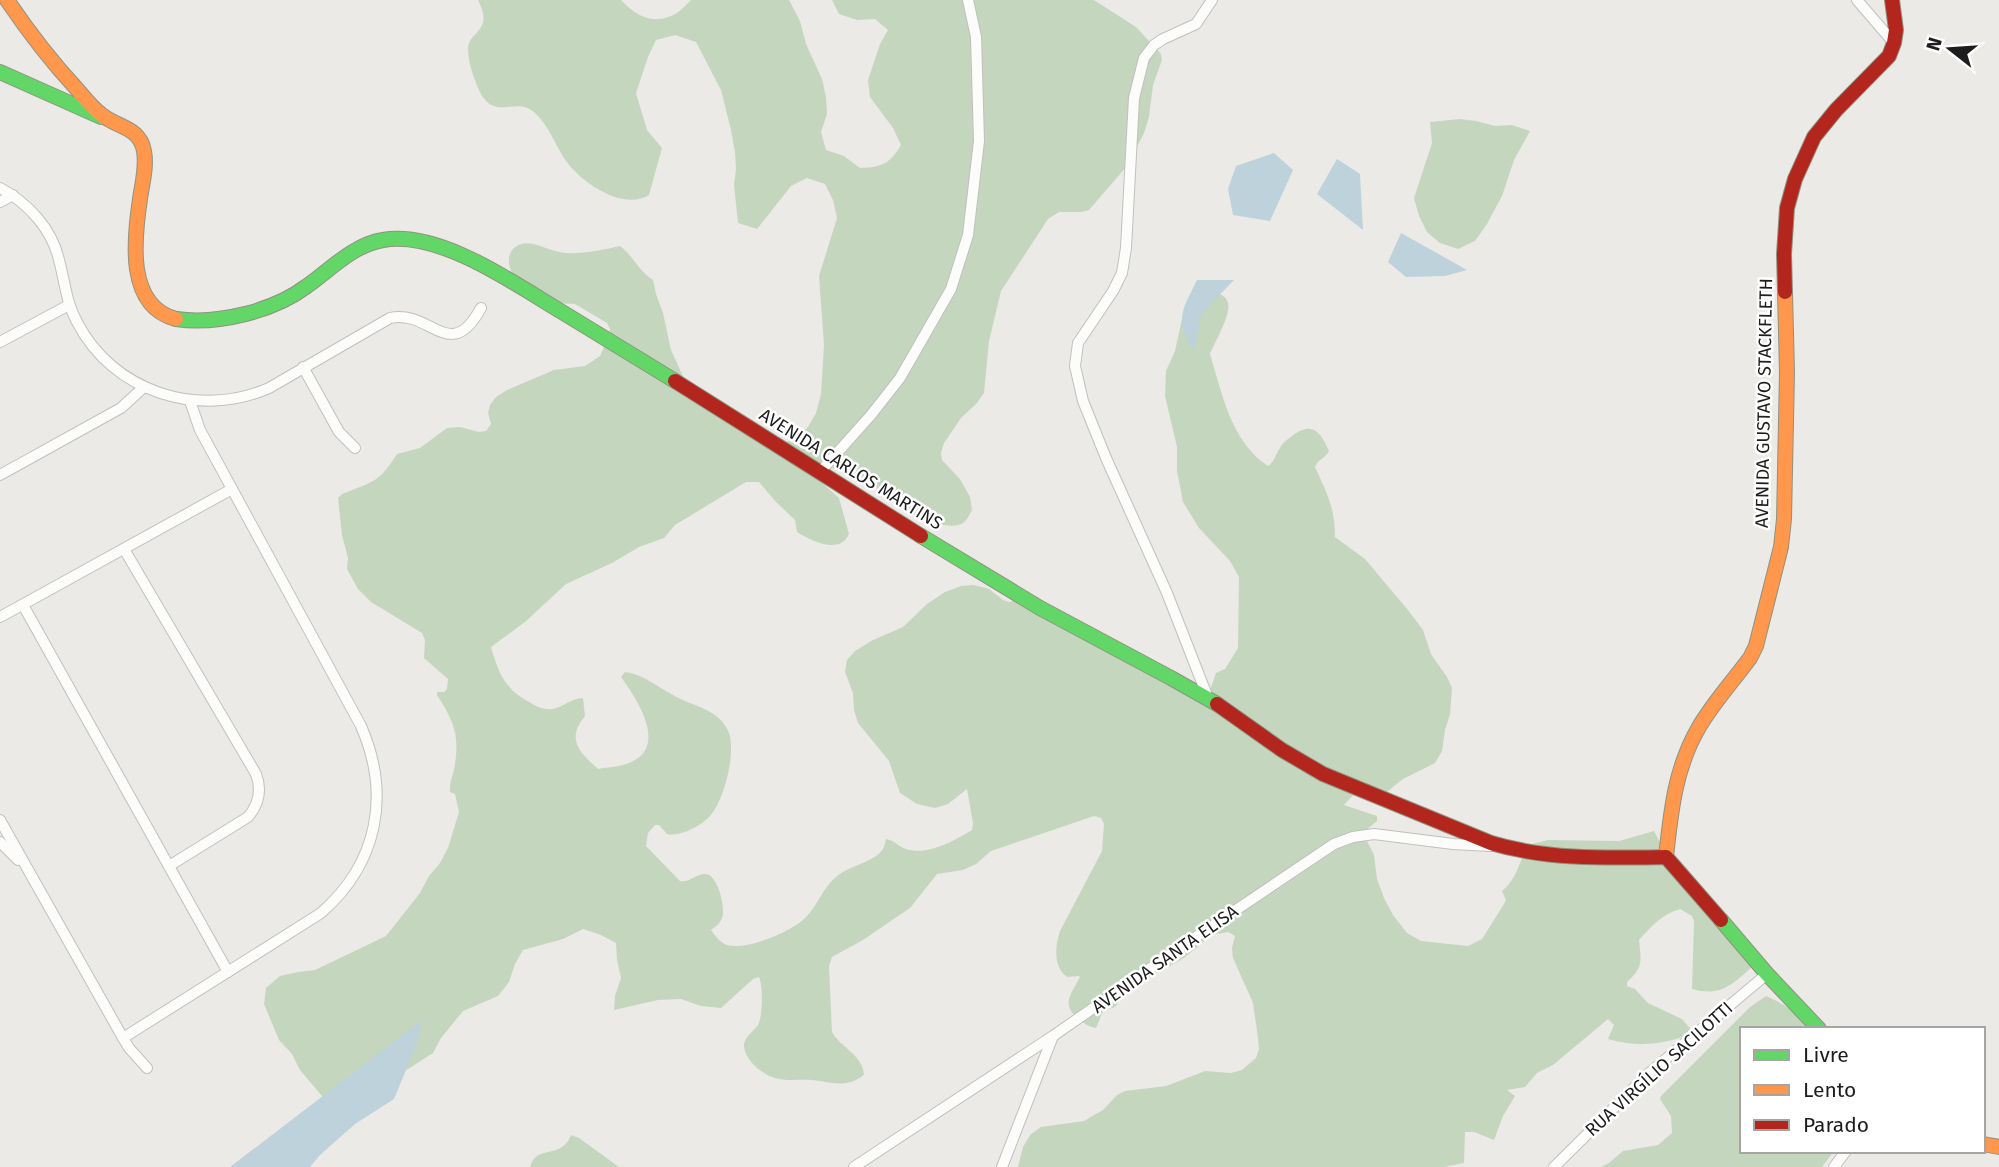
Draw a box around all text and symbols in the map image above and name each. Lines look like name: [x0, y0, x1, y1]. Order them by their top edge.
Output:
north arrow: [1915, 14, 1985, 84]
text: N: [1921, 35, 1947, 54]
street label: AVENIDA GUSTAVO STACKFLETH: [1751, 278, 1777, 528]
street label: AVENIDA CARLOS MARTINS: [755, 404, 947, 535]
street label: AVENIDA SANTA ELISA: [1088, 900, 1243, 1018]
street label: RUA VIRGÍLIO SACILOTTI: [1580, 996, 1737, 1141]
legend: [1740, 1027, 1985, 1153]
text: Livre: [1803, 1042, 1849, 1068]
text: Lento: [1803, 1077, 1856, 1103]
text: Parado: [1803, 1112, 1869, 1138]

